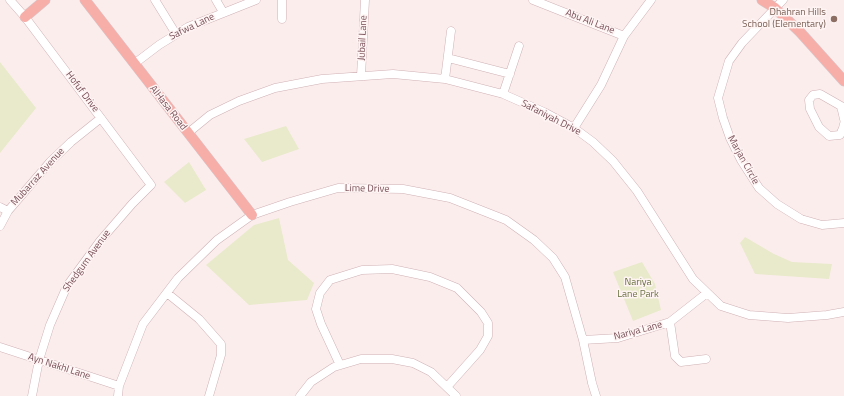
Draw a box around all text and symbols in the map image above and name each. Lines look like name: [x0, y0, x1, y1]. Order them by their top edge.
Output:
street label: Abu Ali Lane: [564, 7, 616, 37]
place label: Dhahran Hills School (Elementary): [742, 7, 826, 30]
street label: Safwa Lane: [167, 11, 217, 43]
marker: Dhahran Hills School (Elementary): [829, 14, 839, 24]
street label: Jubail Lane: [356, 15, 370, 61]
street label: Hofuf Drive: [63, 69, 101, 115]
street label: AlHasa Road: [147, 83, 189, 133]
street label: Safaniyah Drive: [519, 98, 583, 138]
street label: Marjan Circle: [725, 133, 761, 187]
street label: Mubarraz Avenue: [9, 146, 67, 208]
street label: Lime Drive: [345, 183, 389, 195]
street label: Shedgum Avenue: [61, 228, 113, 294]
park label: Nariya Lane Park: [617, 277, 659, 300]
street label: Nariya Lane: [612, 319, 664, 343]
street label: Ayn Nakhl Lane: [26, 351, 92, 383]

